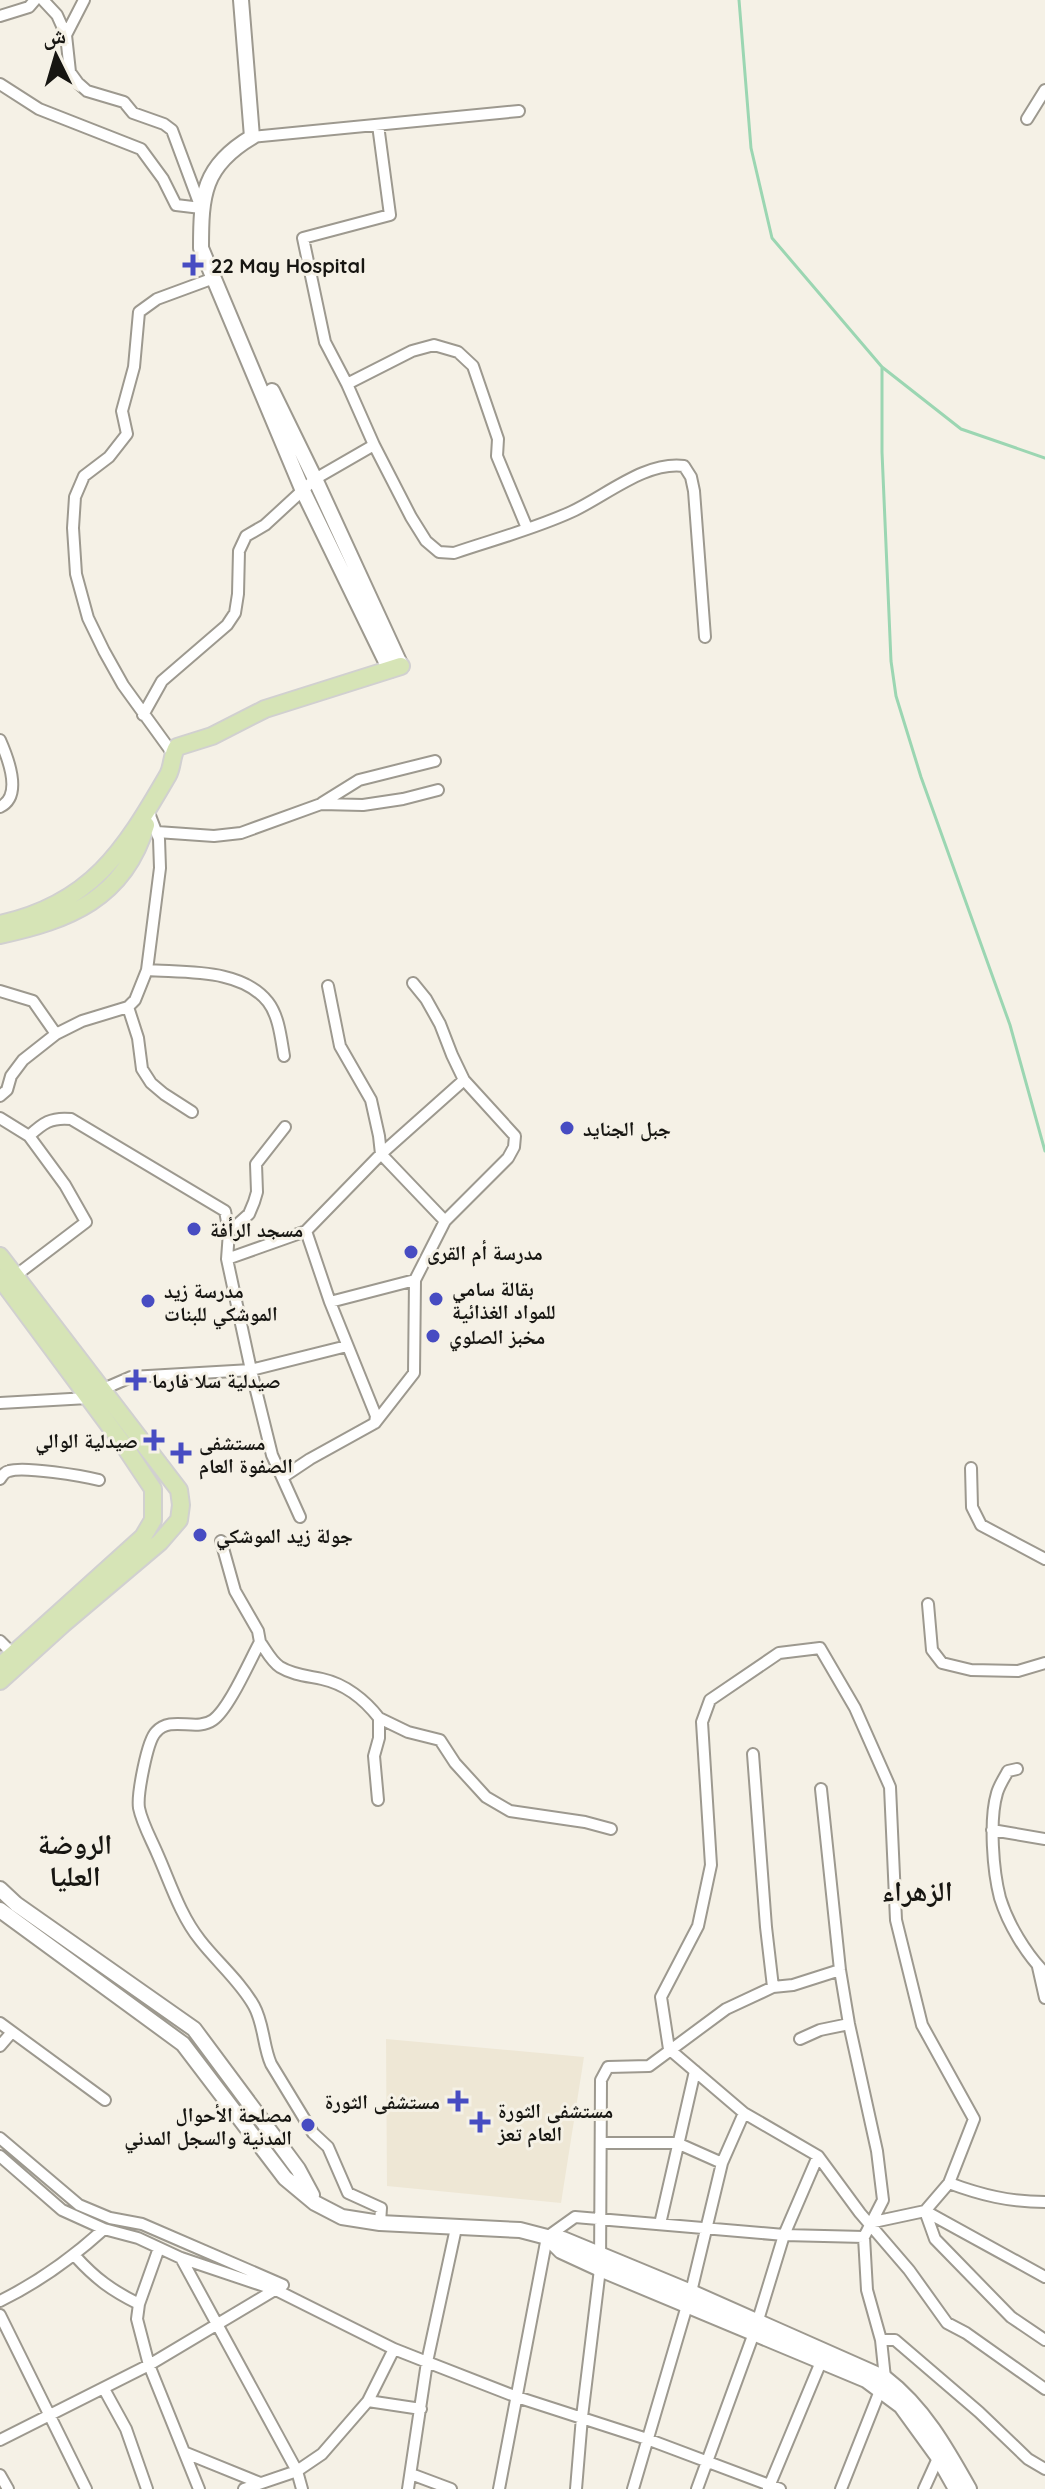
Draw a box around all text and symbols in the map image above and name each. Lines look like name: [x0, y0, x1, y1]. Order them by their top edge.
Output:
north arrow: [16, 16, 96, 96]
text: ش: [41, 21, 67, 51]
place label: 22 May Hospital: [211, 253, 366, 278]
marker: 22 May Hospital: [182, 254, 204, 276]
place label: جبل الجنايد: [583, 1116, 671, 1142]
marker: جبل الجنايد: [558, 1119, 576, 1137]
place label: مسجد الرأفة: [210, 1216, 303, 1242]
marker: مسجد الرأفة: [185, 1220, 203, 1238]
place label: مدرسة أم القرى: [427, 1239, 543, 1267]
marker: مدرسة أم القرى: [402, 1243, 420, 1261]
place label: بقالة سامي للمواد الغذائية: [452, 1276, 556, 1324]
place label: مدرسة زيد الموشكي للبنات: [164, 1278, 278, 1329]
marker: بقالة سامي للمواد الغذائية: [427, 1290, 445, 1308]
marker: مدرسة زيد الموشكي للبنات: [139, 1292, 157, 1310]
place label: مخبز الصلوي: [449, 1324, 545, 1352]
marker: مخبز الصلوي: [424, 1327, 442, 1345]
place label: صيدلية سلا فارما: [152, 1368, 281, 1393]
marker: صيدلية سلا فارما: [127, 1371, 145, 1389]
place label: صيدلية الوالي: [35, 1428, 138, 1456]
place label: مستشفى الصفوة العام: [199, 1430, 293, 1480]
marker: صيدلية الوالي: [145, 1431, 163, 1449]
marker: مستشفى الصفوة العام: [170, 1442, 192, 1464]
place label: جولة زيد الموشكي: [216, 1523, 353, 1551]
marker: جولة زيد الموشكي: [191, 1526, 209, 1544]
district label: الروضة العليا: [38, 1826, 112, 1893]
district label: الزهراء: [881, 1873, 953, 1908]
place label: مستشفى الثورة: [325, 2089, 440, 2115]
marker: مستشفى الثورة: [447, 2090, 469, 2112]
place label: مستشفى الثورة العام تعز: [497, 2098, 613, 2148]
place label: مصلحة الأحوال المدنية والسجل المدني: [124, 2102, 292, 2153]
marker: مستشفى الثورة العام تعز: [469, 2111, 491, 2133]
marker: مصلحة الأحوال المدنية والسجل المدني: [299, 2116, 317, 2134]

